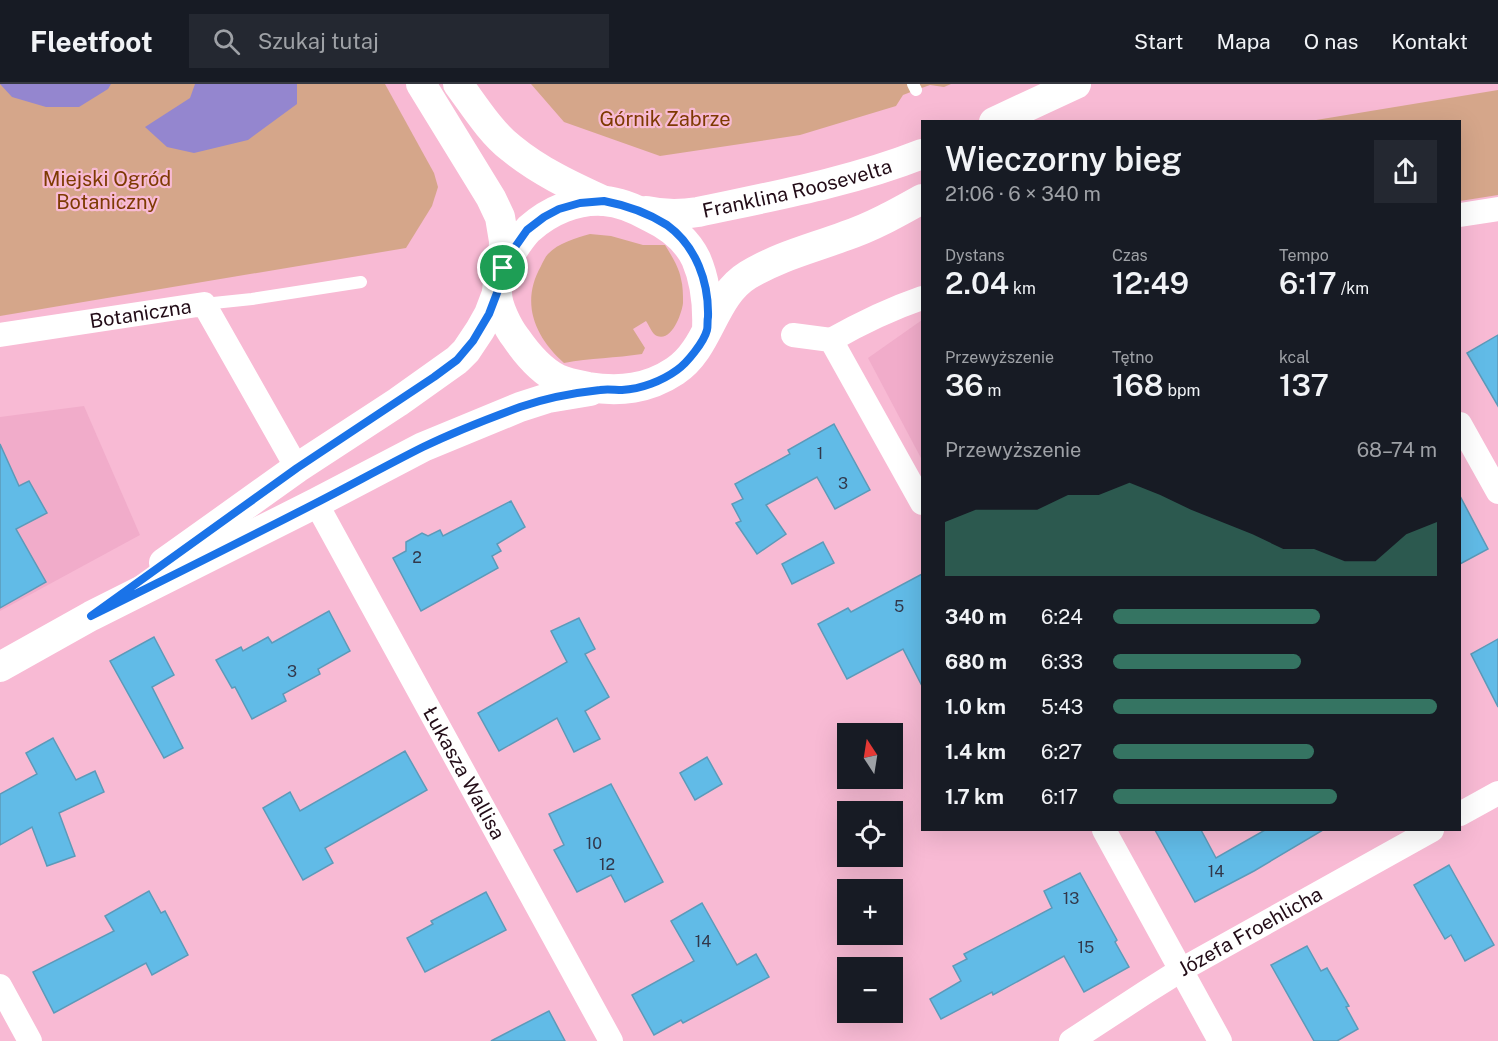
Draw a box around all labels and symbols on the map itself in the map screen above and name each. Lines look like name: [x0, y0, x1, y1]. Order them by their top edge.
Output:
park label: Górnik Zabrze: [599, 107, 731, 131]
street label: Franklina Roosevelta: [700, 154, 895, 223]
park label: Miejski Ogród Botaniczny: [43, 167, 171, 214]
pin: [477, 242, 528, 293]
street label: Botaniczna: [88, 294, 193, 333]
house number: 1: [817, 444, 823, 463]
house number: 3: [838, 474, 848, 493]
house number: 2: [412, 548, 422, 567]
house number: 5: [894, 597, 904, 616]
house number: 3: [287, 662, 297, 681]
street label: Łukasza Wallisa: [418, 703, 510, 844]
north arrow: [837, 723, 903, 789]
house number: 10: [586, 834, 602, 853]
house number: 12: [599, 855, 615, 874]
house number: 14: [1208, 862, 1224, 881]
street label: Józefa Froehlicha: [1174, 882, 1326, 981]
house number: 13: [1063, 889, 1079, 908]
house number: 14: [695, 932, 711, 951]
house number: 15: [1078, 938, 1094, 957]

